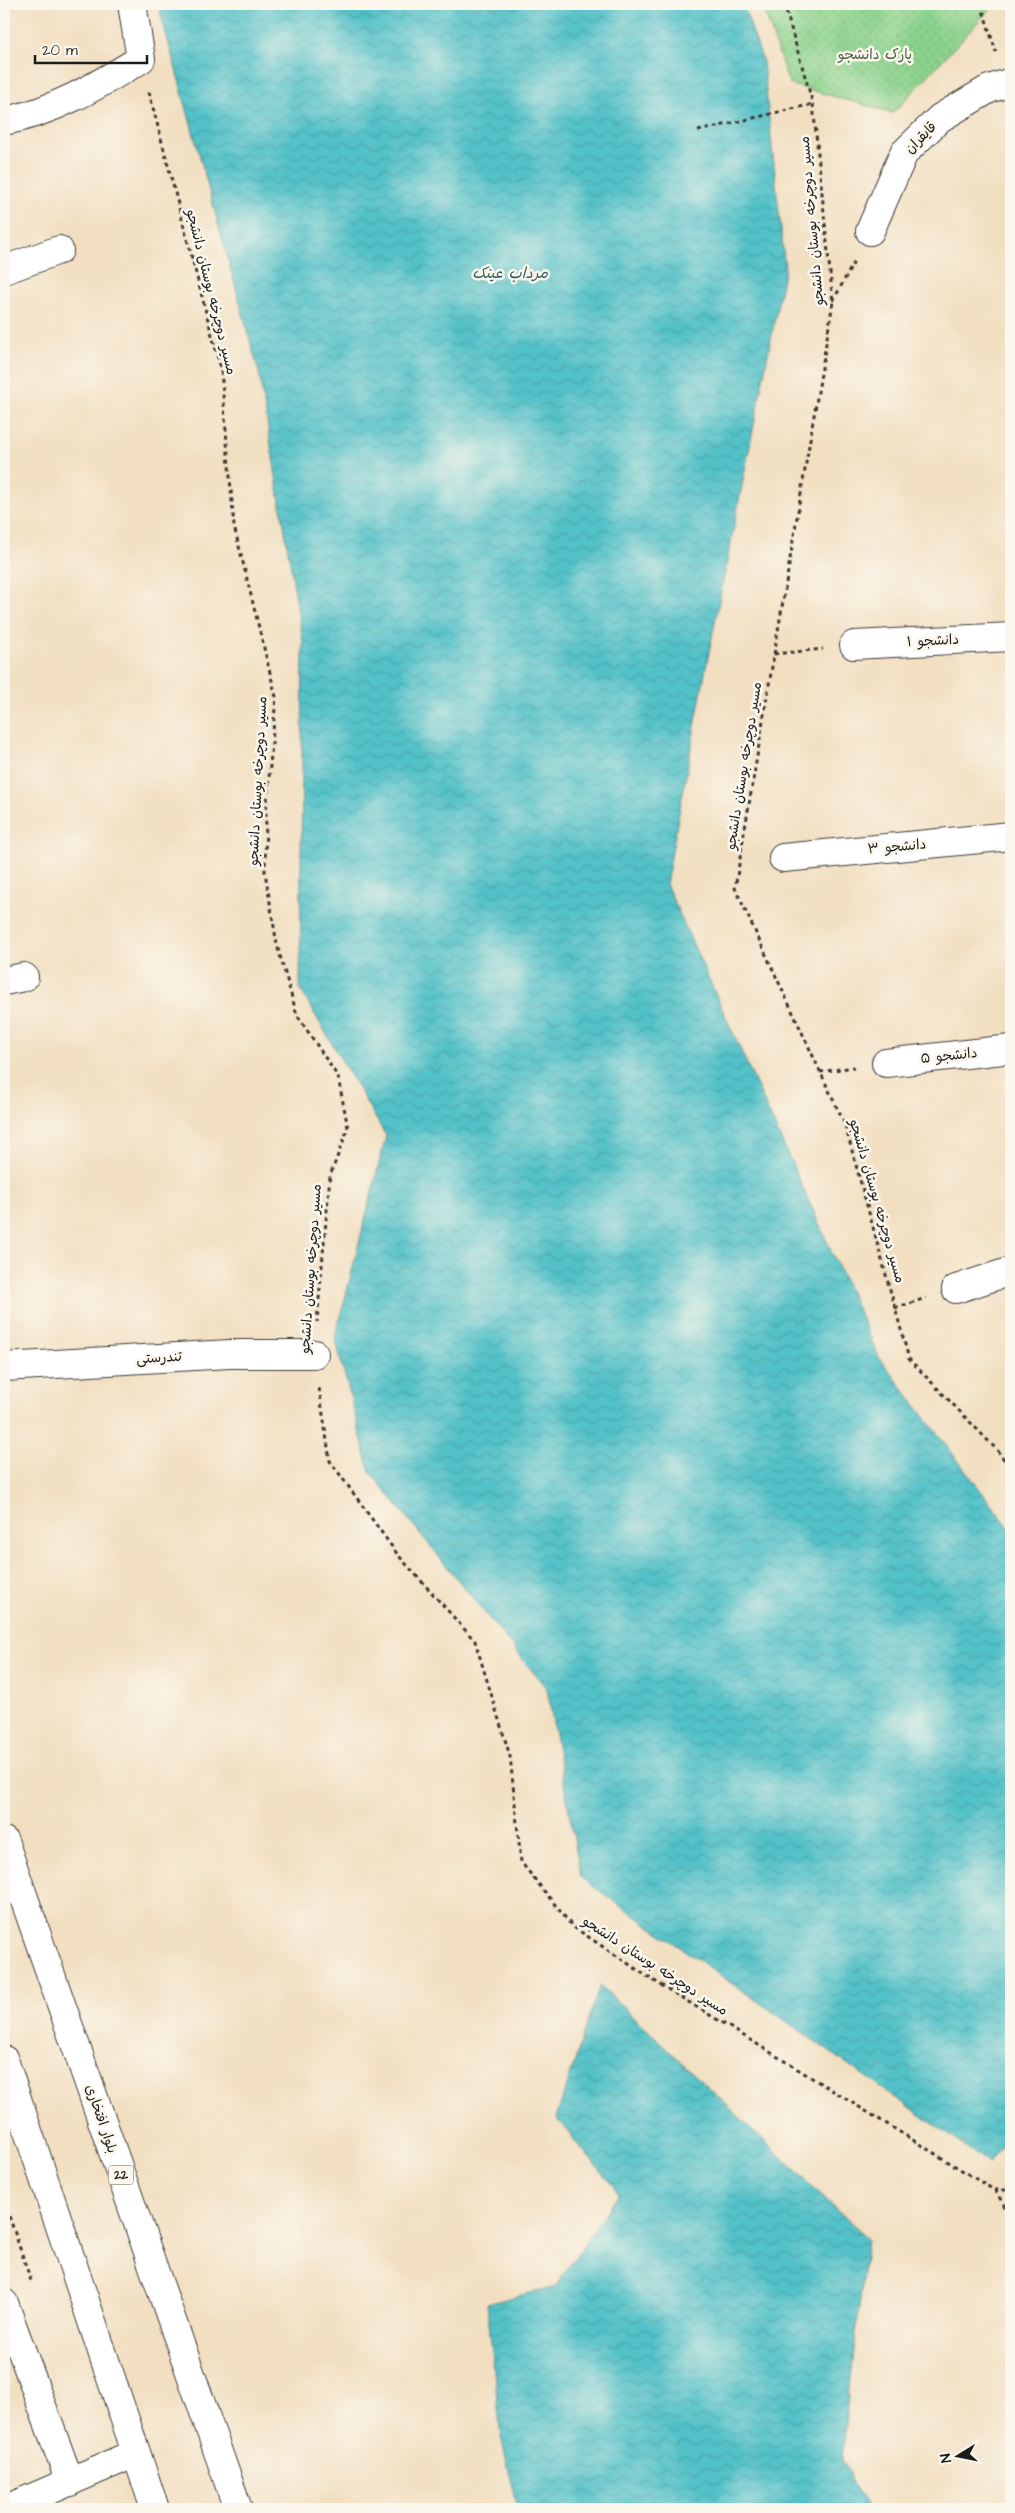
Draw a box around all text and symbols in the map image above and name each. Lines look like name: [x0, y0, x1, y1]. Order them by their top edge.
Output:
scale bar: [35, 32, 148, 64]
text: 20 m: [42, 40, 78, 61]
park label: پارک دانشجو: [837, 45, 912, 65]
street label: قایقران: [901, 118, 941, 158]
street label: مسیر دوچرخه بوستان دانشجو: [795, 135, 829, 308]
street label: مسیر دوچرخه بوستان دانشجو: [180, 206, 241, 377]
water label: مرداب عینک: [472, 263, 548, 284]
street label: دانشجو ۱: [906, 630, 960, 652]
street label: مسیر دوچرخه بوستان دانشجو: [721, 680, 767, 853]
street label: مسیر دوچرخه بوستان دانشجو: [244, 696, 272, 867]
street label: دانشجو ۳: [867, 834, 927, 860]
street label: دانشجو ۵: [920, 1043, 978, 1069]
street label: مسیر دوچرخه بوستان دانشجو: [844, 1116, 910, 1285]
street label: مسیر دوچرخه بوستان دانشجو: [295, 1183, 327, 1356]
street label: تندرستی: [136, 1347, 183, 1369]
street label: مسیر دوچرخه بوستان دانشجو: [577, 1911, 732, 2021]
street label: بلوار افتخاری: [80, 2082, 122, 2156]
road number: 22: [108, 2166, 134, 2184]
north arrow: [932, 2430, 982, 2480]
text: N: [936, 2452, 957, 2464]

